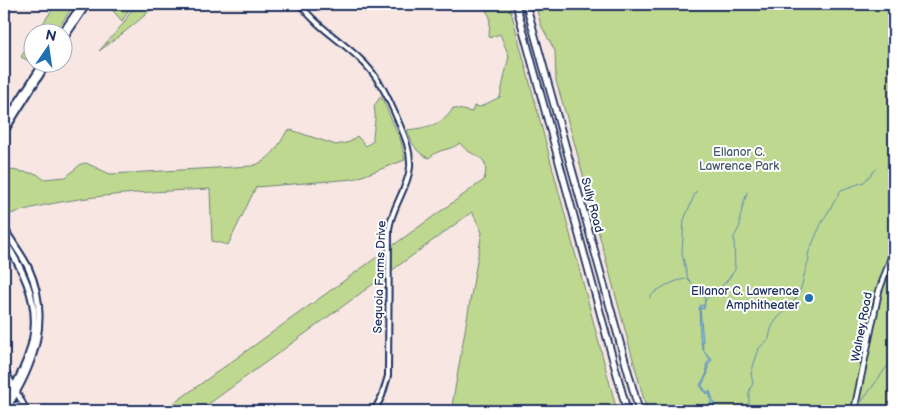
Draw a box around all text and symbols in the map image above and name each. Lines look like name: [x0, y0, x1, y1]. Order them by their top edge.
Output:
north arrow: [22, 22, 72, 72]
text: N: [44, 26, 58, 45]
park label: Ellanor C. Lawrence Park: [699, 145, 779, 174]
street label: Sully Road: [577, 176, 607, 234]
street label: Sequoia Farms Drive: [371, 220, 389, 334]
place label: Ellanor C. Lawrence Amphitheater: [691, 284, 800, 313]
street label: Walney Road: [848, 291, 876, 363]
marker: Ellanor C. Lawrence Amphitheater: [803, 292, 815, 304]

